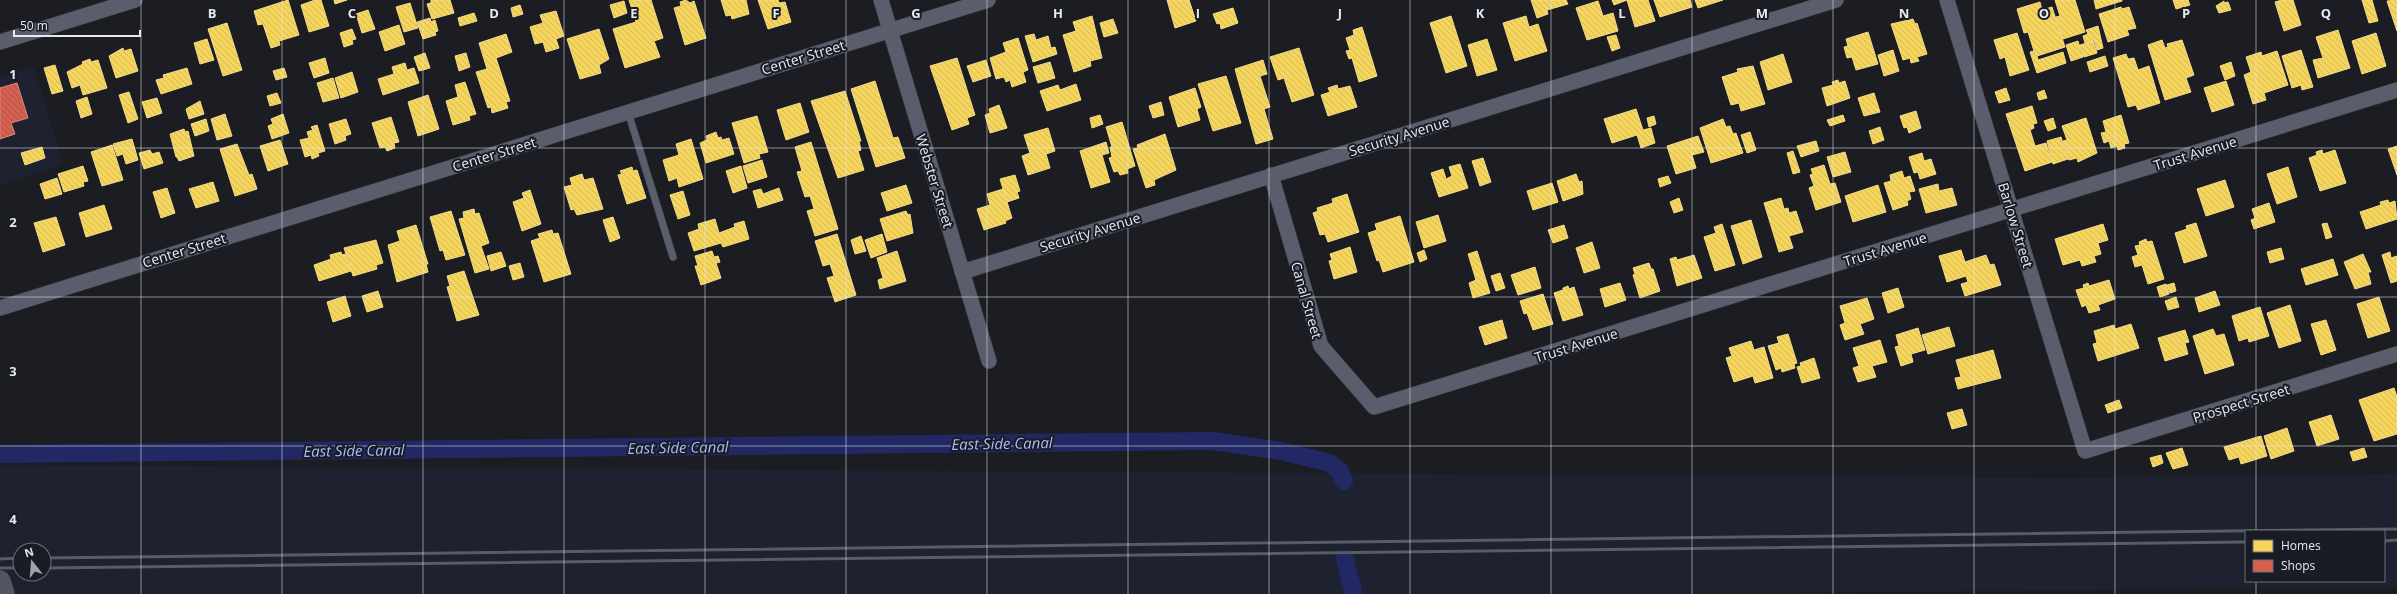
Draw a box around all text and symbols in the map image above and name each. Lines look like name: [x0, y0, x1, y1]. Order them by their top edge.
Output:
text: B: [208, 4, 217, 22]
text: C: [348, 4, 356, 22]
text: D: [489, 4, 499, 22]
text: E: [630, 4, 638, 22]
text: F: [772, 4, 780, 22]
text: G: [911, 4, 921, 22]
text: H: [1053, 4, 1063, 22]
text: I: [1196, 4, 1200, 22]
text: J: [1337, 4, 1342, 22]
text: K: [1476, 4, 1485, 22]
text: L: [1618, 4, 1626, 22]
text: M: [1756, 4, 1768, 22]
text: N: [1899, 4, 1909, 22]
text: O: [2039, 4, 2049, 22]
text: P: [2182, 4, 2190, 22]
text: Q: [2321, 4, 2331, 22]
scale bar: [14, 12, 140, 38]
text: 50 m: [20, 17, 48, 34]
street label: Center Street: [759, 35, 847, 79]
text: 1: [9, 65, 17, 83]
street label: Security Avenue: [1346, 112, 1452, 160]
street label: Trust Avenue: [2151, 131, 2239, 175]
street label: Center Street: [450, 132, 538, 176]
street label: Webster Street: [912, 132, 958, 230]
street label: Barlow Street: [1994, 180, 2038, 270]
street label: Security Avenue: [1037, 208, 1143, 256]
text: 2: [9, 213, 17, 231]
street label: Trust Avenue: [1841, 227, 1929, 271]
street label: Center Street: [140, 228, 228, 272]
street label: Canal Street: [1287, 259, 1327, 341]
street label: Trust Avenue: [1532, 323, 1620, 367]
text: 3: [9, 362, 17, 380]
street label: Prospect Street: [2190, 379, 2292, 427]
water label: East Side Canal: [951, 432, 1054, 454]
water label: East Side Canal: [627, 436, 730, 458]
water label: East Side Canal: [303, 439, 406, 461]
text: 4: [9, 510, 17, 528]
legend: [2245, 530, 2385, 582]
text: Homes: [2281, 537, 2321, 554]
north arrow: [12, 542, 52, 582]
text: N: [22, 543, 35, 560]
text: Shops: [2281, 557, 2316, 574]

